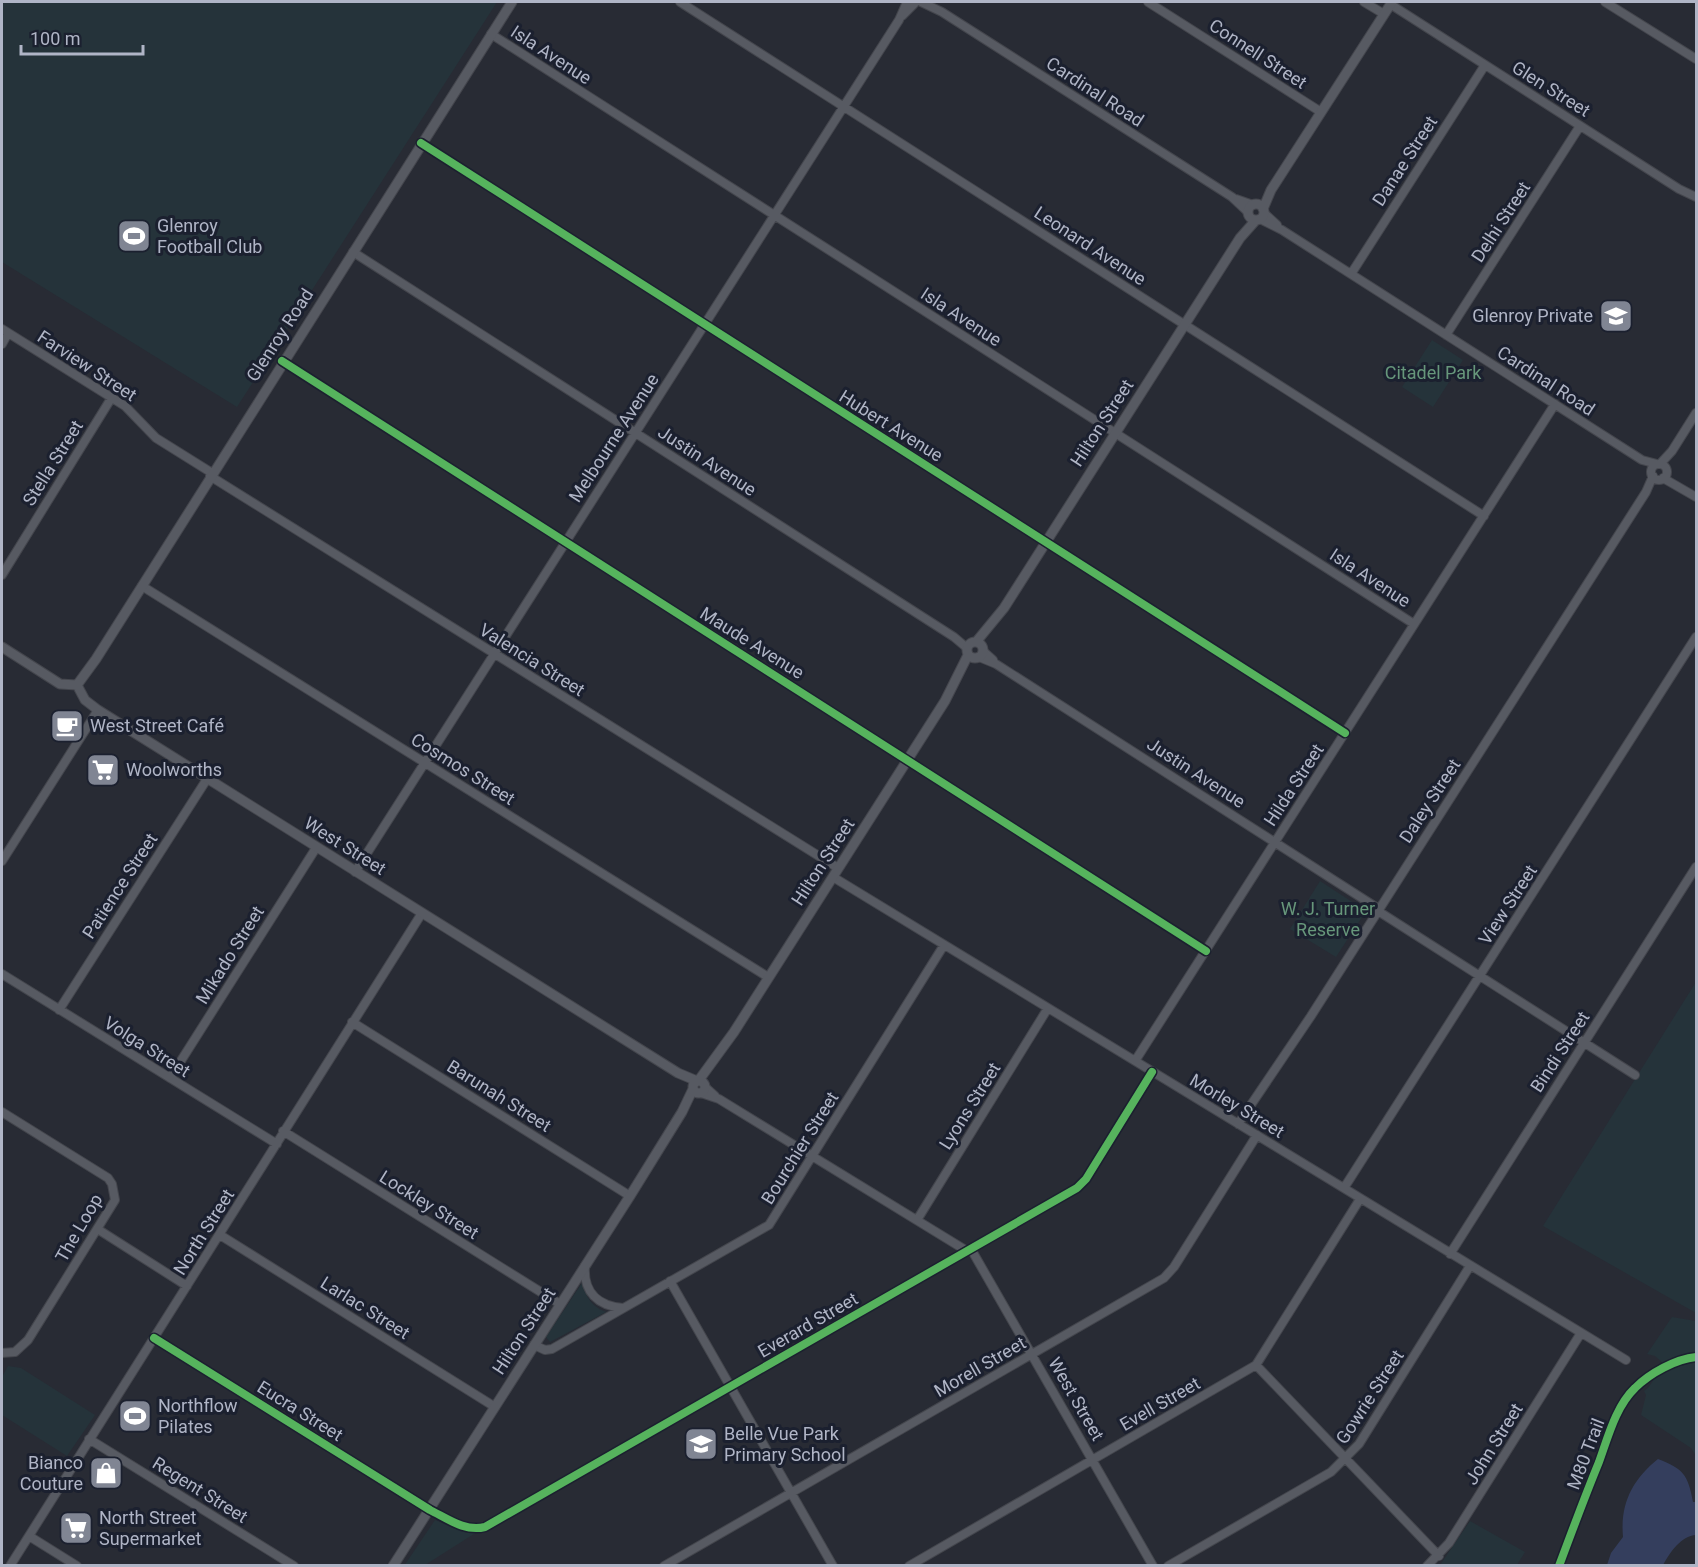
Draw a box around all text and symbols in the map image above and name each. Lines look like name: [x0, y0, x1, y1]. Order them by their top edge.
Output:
street label: Connell Street: [1206, 14, 1311, 93]
scale bar: [21, 18, 142, 56]
street label: Isla Avenue: [507, 21, 595, 88]
text: 100 m: [30, 28, 81, 49]
street label: Cardinal Road: [1043, 52, 1148, 131]
street label: Glen Street: [1508, 56, 1594, 121]
street label: Danae Street: [1368, 112, 1441, 210]
street label: Delhi Street: [1467, 177, 1534, 266]
street label: Leonard Avenue: [1031, 202, 1150, 289]
place label: Glenroy Football Club: [157, 215, 262, 257]
sports icon: Glenroy Football Club: [116, 218, 152, 254]
street label: Isla Avenue: [917, 283, 1005, 350]
street label: Glenroy Road: [242, 284, 317, 385]
school or university icon: Glenroy Private: [1598, 298, 1634, 334]
place label: Glenroy Private: [1472, 305, 1593, 326]
street label: Farview Street: [34, 326, 141, 405]
street label: Cardinal Road: [1494, 341, 1599, 420]
park label: Citadel Park: [1385, 362, 1482, 383]
street label: Melbourne Avenue: [564, 370, 663, 506]
street label: Hilton Street: [1066, 375, 1138, 470]
street label: Hubert Avenue: [836, 385, 947, 466]
street label: Stella Street: [18, 416, 87, 509]
street label: Justin Avenue: [654, 421, 760, 500]
street label: Isla Avenue: [1326, 544, 1414, 611]
street label: Maude Avenue: [696, 602, 808, 683]
street label: Valencia Street: [476, 619, 589, 700]
cafe icon: West Street Café: [49, 708, 85, 744]
place label: West Street Café: [90, 715, 224, 736]
street label: Cosmos Street: [407, 728, 519, 809]
street label: Justin Avenue: [1143, 733, 1249, 812]
street label: Hilda Street: [1259, 740, 1328, 830]
supermarket icon: Woolworths: [85, 752, 121, 788]
street label: Daley Street: [1395, 755, 1465, 847]
place label: Woolworths: [126, 759, 222, 780]
street label: West Street: [301, 812, 390, 879]
street label: Hilton Street: [787, 814, 859, 909]
street label: Patience Street: [78, 829, 162, 942]
street label: View Street: [1474, 861, 1541, 949]
park label: W. J. Turner Reserve: [1281, 898, 1375, 940]
street label: Mikado Street: [191, 902, 268, 1008]
street label: Bindi Street: [1526, 1007, 1594, 1096]
street label: Volga Street: [100, 1012, 194, 1081]
street label: Barunah Street: [443, 1055, 555, 1136]
street label: Lyons Street: [935, 1058, 1005, 1153]
street label: Morley Street: [1186, 1069, 1288, 1142]
street label: Bourchier Street: [757, 1088, 843, 1208]
street label: Lockley Street: [376, 1166, 483, 1243]
street label: North Street: [169, 1185, 238, 1279]
street label: The Loop: [51, 1190, 106, 1265]
street label: Larlac Street: [317, 1272, 414, 1343]
street label: Hilton Street: [488, 1283, 560, 1378]
street label: Everard Street: [754, 1287, 861, 1362]
street label: Morell Street: [930, 1332, 1029, 1401]
street label: Gowrie Street: [1331, 1346, 1408, 1448]
street label: West Street: [1044, 1354, 1109, 1444]
street label: Evell Street: [1116, 1372, 1204, 1435]
street label: Eucra Street: [254, 1376, 347, 1445]
place label: Northflow Pilates: [158, 1395, 238, 1437]
sports icon: Northflow Pilates: [117, 1398, 153, 1434]
street label: John Street: [1460, 1399, 1527, 1488]
street label: M80 Trail: [1562, 1415, 1609, 1492]
place label: Belle Vue Park Primary School: [724, 1423, 846, 1465]
school or university icon: Belle Vue Park Primary School: [683, 1426, 719, 1462]
place label: Bianco Couture: [20, 1452, 83, 1494]
street label: Regent Street: [149, 1452, 252, 1527]
shop icon: Bianco Couture: [88, 1455, 124, 1491]
place label: North Street Supermarket: [99, 1507, 202, 1549]
supermarket icon: North Street Supermarket: [58, 1510, 94, 1546]

